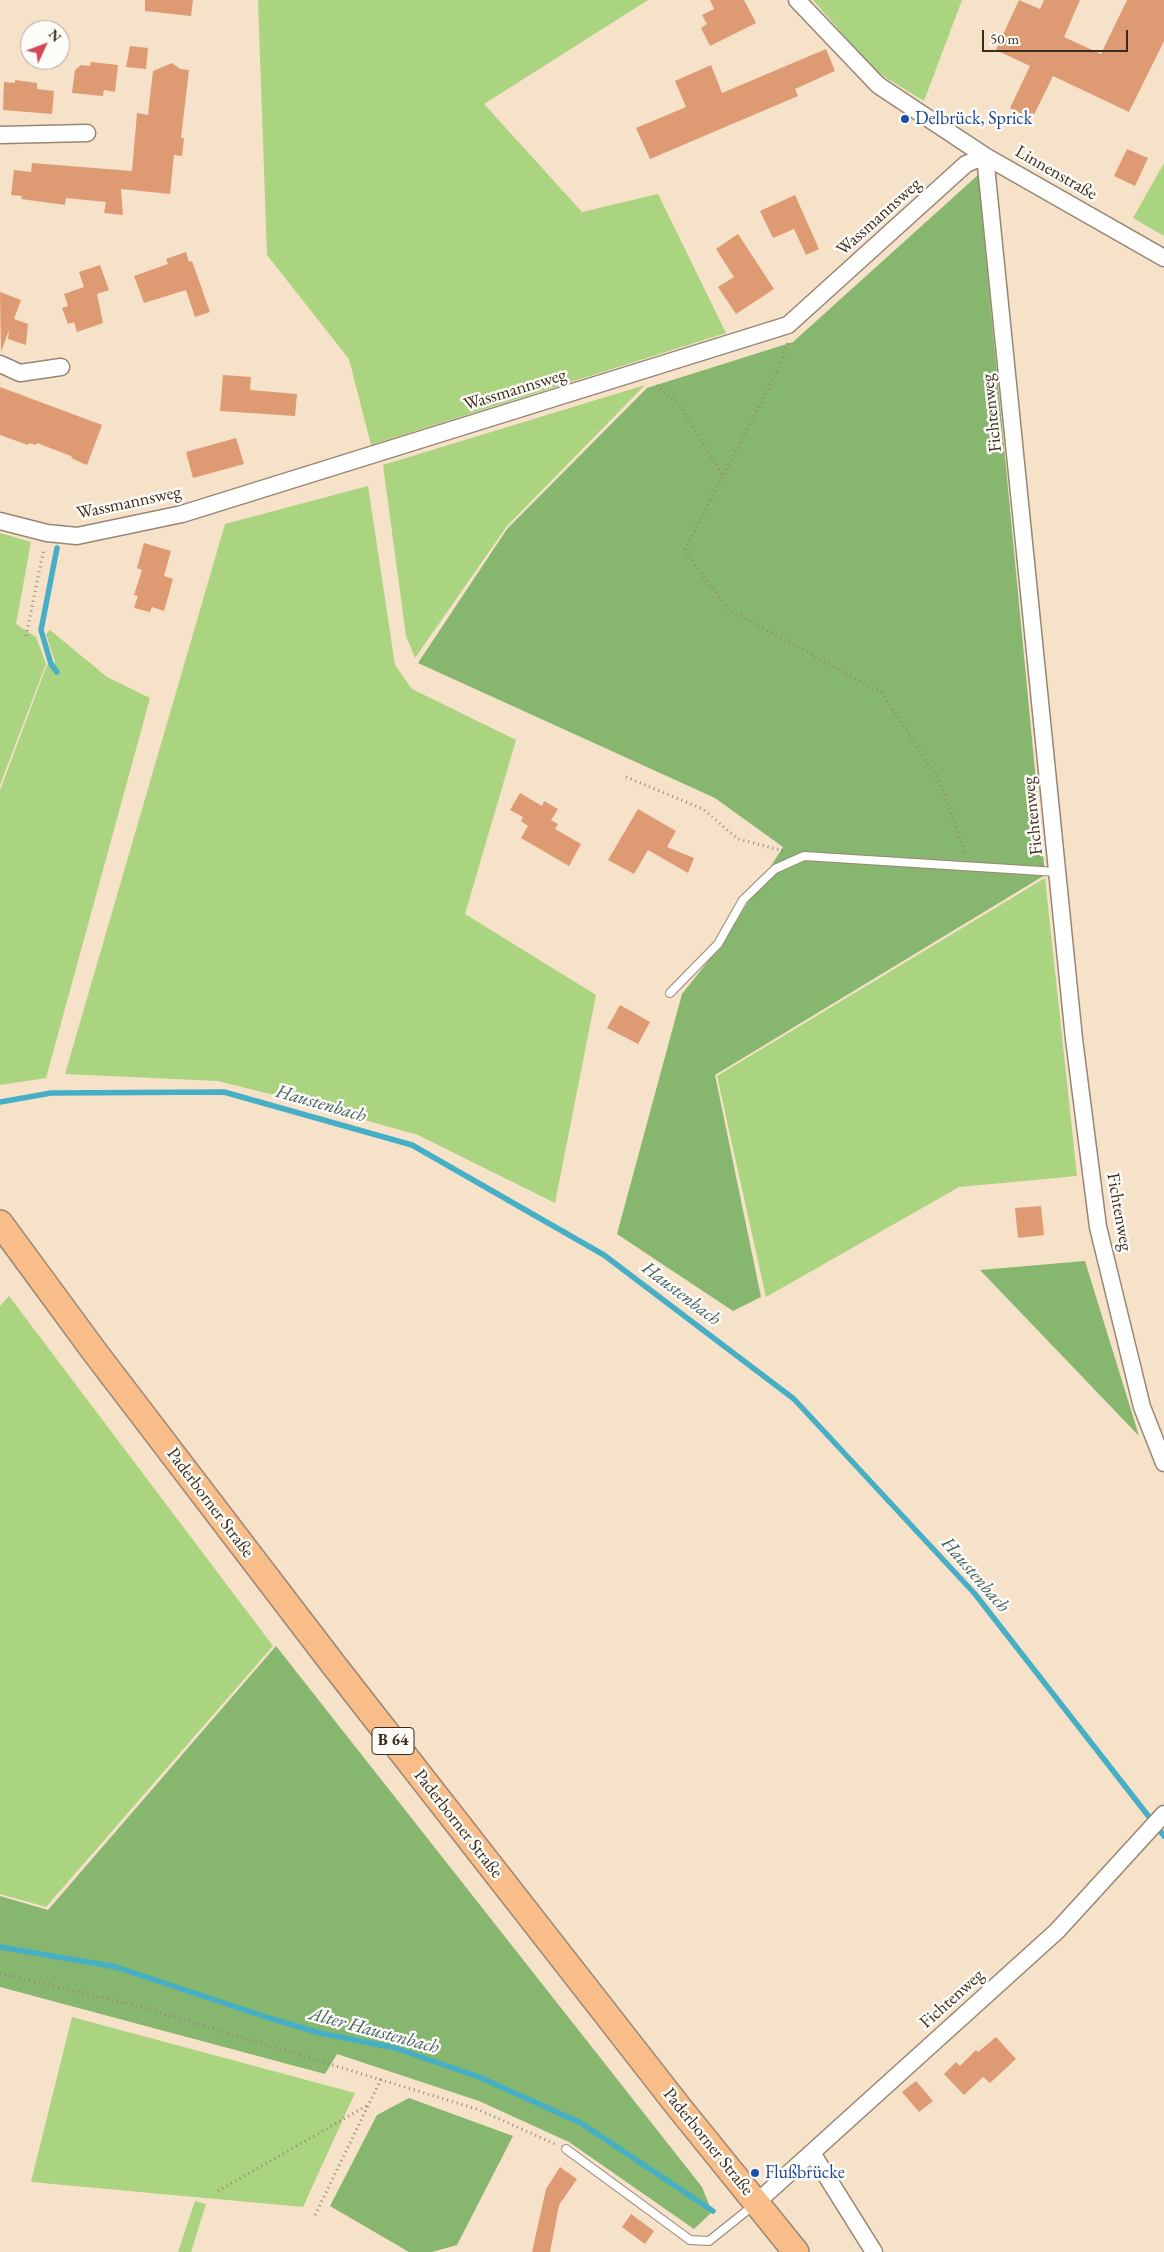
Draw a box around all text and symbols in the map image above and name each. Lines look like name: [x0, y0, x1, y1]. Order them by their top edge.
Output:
north arrow: [20, 20, 70, 70]
scale bar: [984, 20, 1130, 52]
text: N: [45, 25, 66, 46]
text: 50 m: [990, 29, 1019, 48]
place label: Delbrück, Sprick: [915, 108, 1032, 130]
marker: Delbrück, Sprick: [899, 113, 911, 125]
street label: Linnenstraße: [1011, 141, 1101, 205]
street label: Wassmannsweg: [832, 173, 926, 261]
street label: Wassmannsweg: [461, 364, 569, 416]
street label: Fichtenweg: [977, 373, 1007, 453]
street label: Wassmannsweg: [75, 481, 183, 525]
street label: Fichtenweg: [1018, 776, 1048, 856]
water label: Haustenbach: [273, 1080, 369, 1128]
street label: Fichtenweg: [1102, 1171, 1136, 1253]
water label: Haustenbach: [637, 1257, 725, 1331]
street label: Paderborner Straße: [162, 1444, 258, 1562]
water label: Haustenbach: [936, 1533, 1014, 1617]
road number: B 64: [372, 1728, 414, 1754]
street label: Paderborner Straße: [409, 1765, 507, 1883]
street label: Fichtenweg: [916, 1965, 988, 2033]
water label: Alter Haustenbach: [307, 2003, 441, 2059]
street label: Paderborner Straße: [658, 2084, 758, 2200]
place label: Flußbrücke: [765, 2162, 845, 2184]
marker: Flußbrücke: [749, 2167, 761, 2179]

